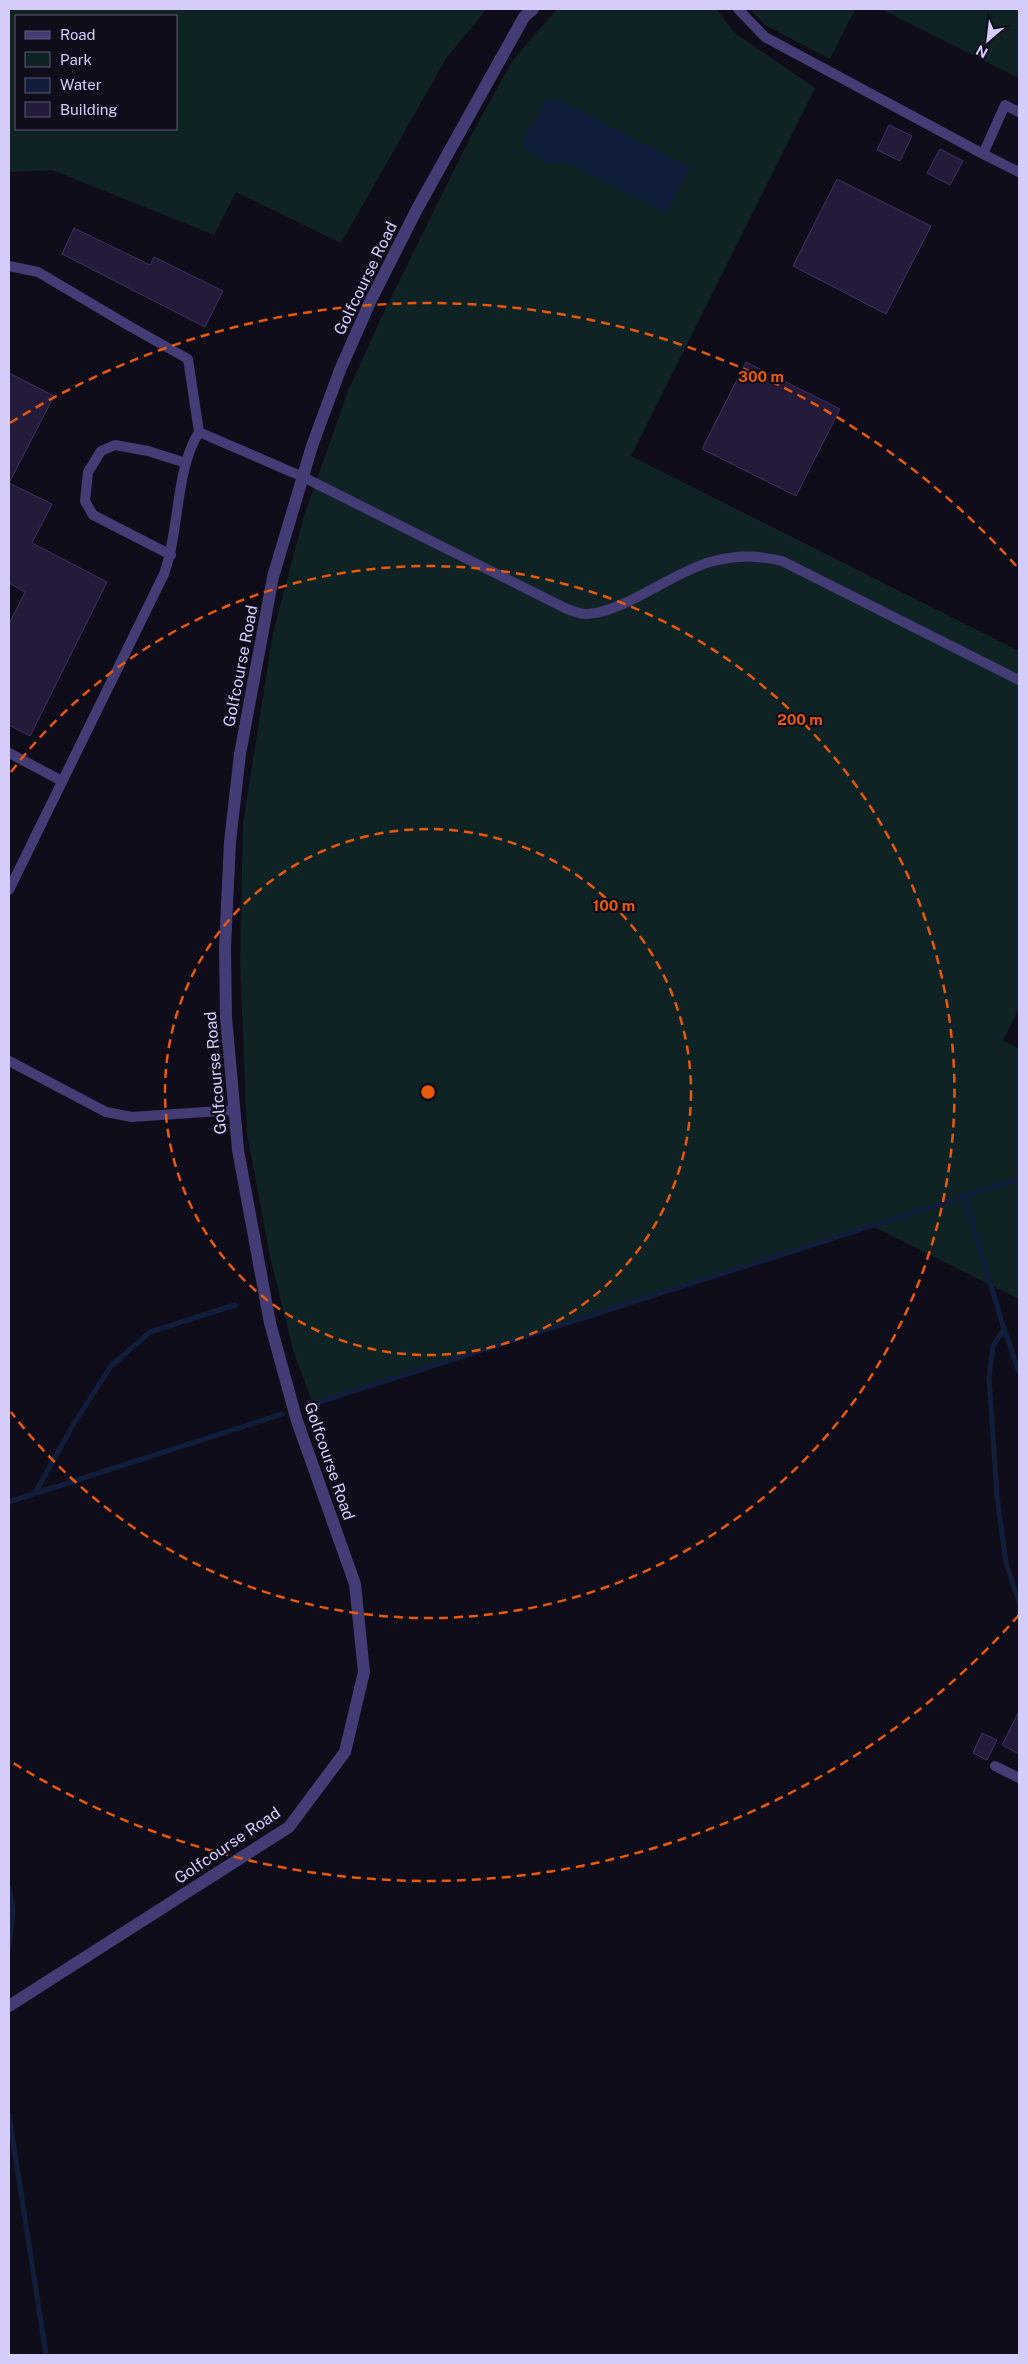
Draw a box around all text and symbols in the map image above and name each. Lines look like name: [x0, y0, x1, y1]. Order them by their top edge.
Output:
legend: [15, 15, 178, 130]
north arrow: [963, 15, 1013, 65]
text: Road: [60, 26, 96, 43]
text: N: [973, 42, 990, 61]
text: Park: [60, 51, 92, 68]
text: Water: [60, 76, 102, 93]
text: Building: [60, 101, 118, 118]
street label: Golfcourse Road: [330, 219, 401, 338]
text: 300 m: [738, 368, 784, 385]
street label: Golfcourse Road: [219, 604, 262, 729]
text: 200 m: [777, 711, 823, 728]
text: 100 m: [593, 897, 635, 914]
street label: Golfcourse Road: [201, 1011, 230, 1135]
centre of rings: [419, 1083, 437, 1101]
street label: Golfcourse Road: [300, 1400, 359, 1523]
street label: Golfcourse Road: [171, 1803, 284, 1888]

